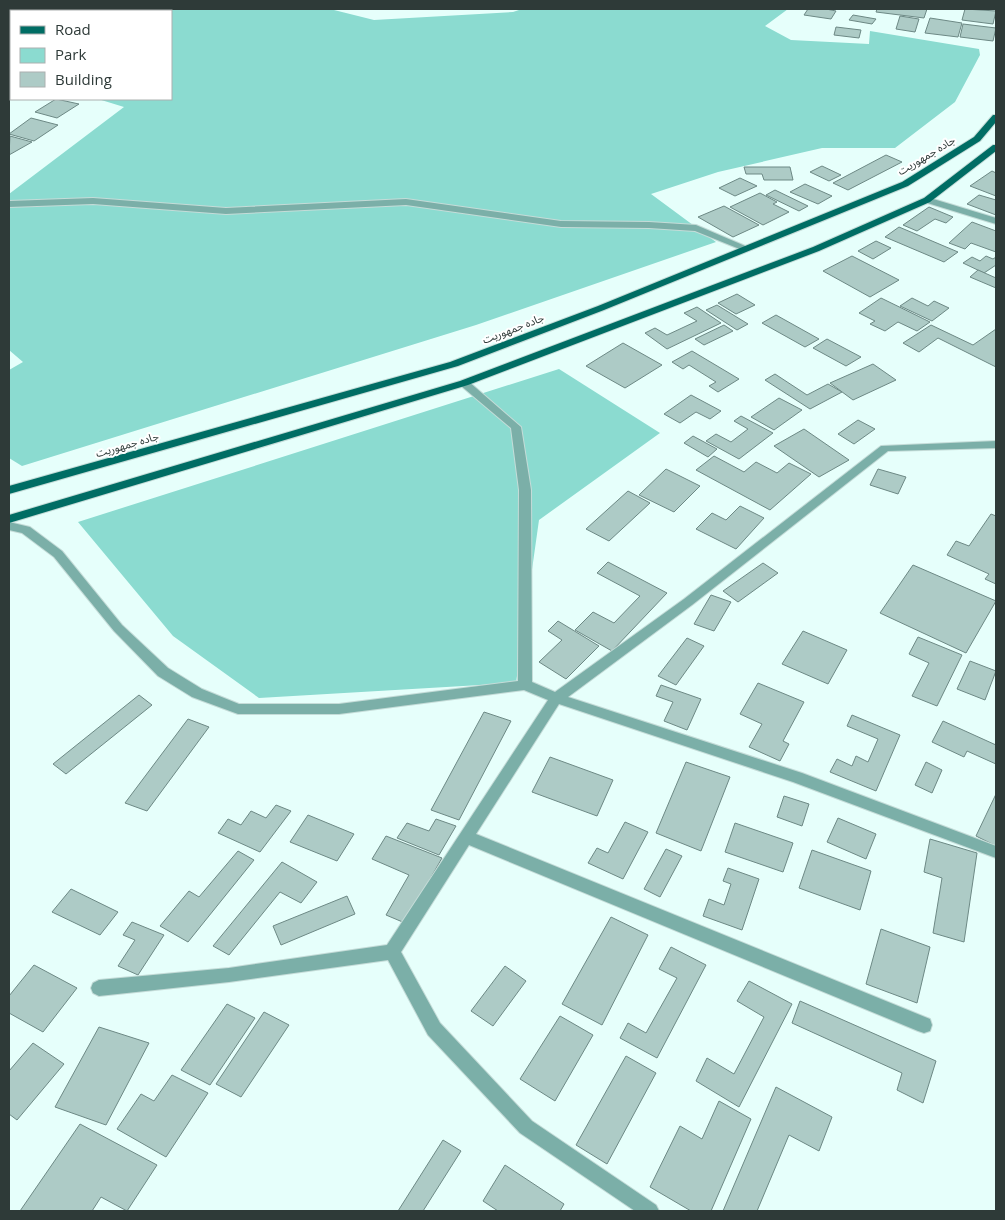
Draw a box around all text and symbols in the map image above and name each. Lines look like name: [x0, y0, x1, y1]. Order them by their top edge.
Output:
legend: [10, 10, 172, 100]
text: Road: [55, 19, 91, 39]
text: Park: [55, 44, 86, 64]
text: Building: [55, 69, 112, 89]
street label: جاده جمهوریت: [894, 132, 958, 178]
street label: جاده جمهوریت: [480, 309, 546, 347]
street label: جاده جمهوریت: [94, 428, 161, 460]

